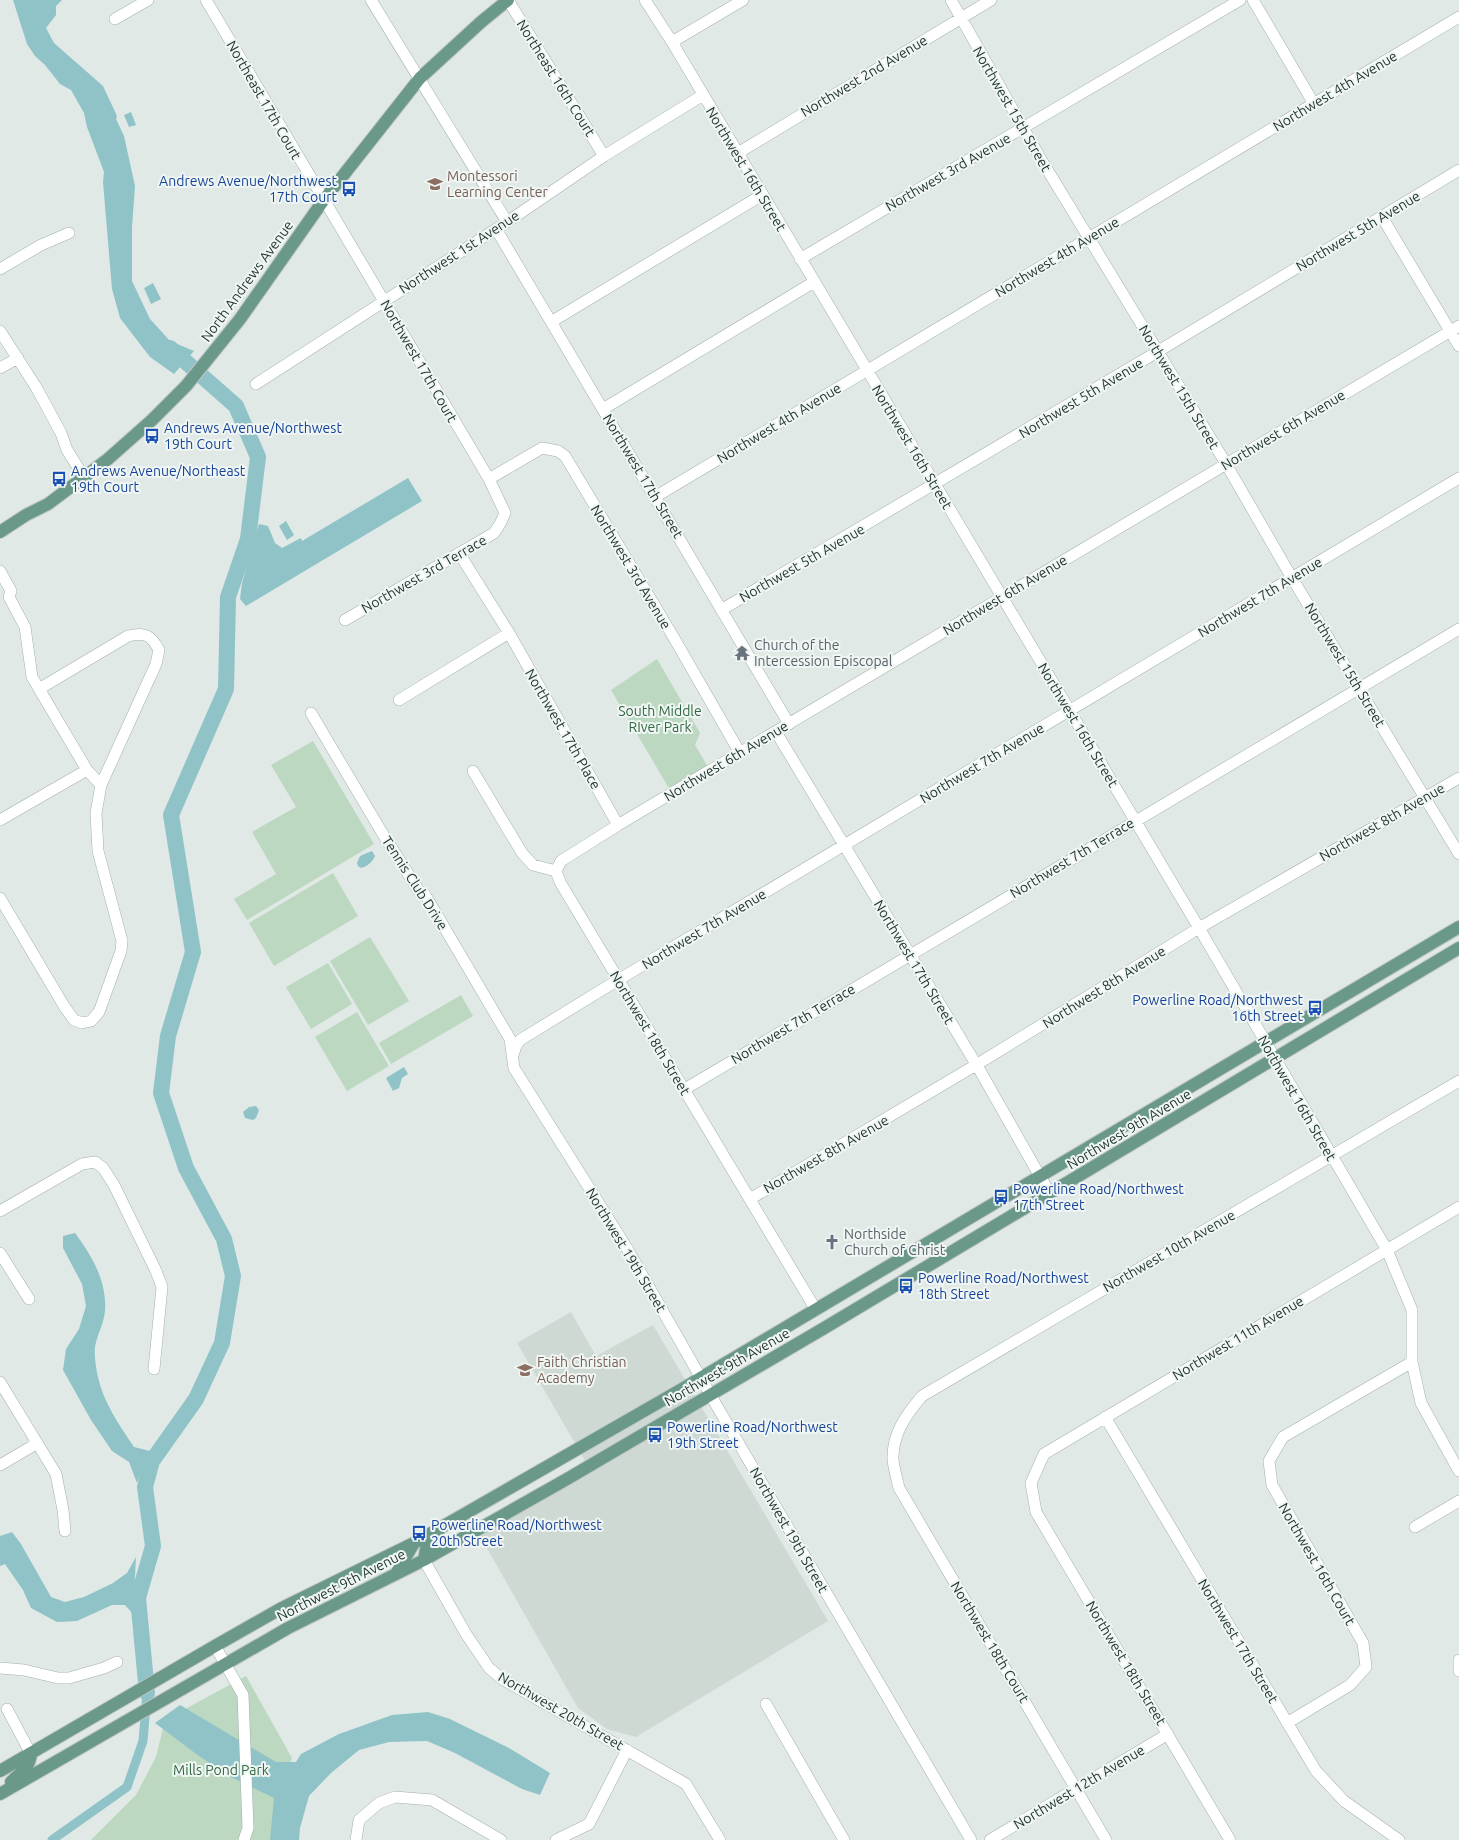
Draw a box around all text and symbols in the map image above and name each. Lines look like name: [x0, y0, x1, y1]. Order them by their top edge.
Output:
street label: Northeast 16th Court: [514, 17, 599, 140]
street label: Northwest 2nd Avenue: [798, 32, 930, 120]
street label: Northeast 17th Court: [223, 38, 305, 163]
street label: Northwest 15th Street: [970, 44, 1055, 175]
street label: Northwest 4th Avenue: [1270, 48, 1400, 134]
street label: Northwest 16th Street: [703, 104, 790, 234]
street label: Northwest 3rd Avenue: [882, 130, 1014, 214]
place label: Montessori Learning Center: [447, 168, 548, 200]
place label: Andrews Avenue/Northwest 17th Court: [159, 173, 337, 205]
school or university icon: Montessori Learning Center: [426, 175, 444, 193]
bus stop icon: Andrews Avenue/Northwest 17th Court: [340, 180, 358, 198]
street label: Northwest 5th Avenue: [1293, 188, 1423, 274]
street label: Northwest 1st Avenue: [396, 207, 522, 297]
street label: Northwest 4th Avenue: [992, 214, 1122, 300]
street label: North Andrews Avenue: [198, 217, 296, 345]
street label: Northwest 17th Court: [377, 297, 461, 425]
street label: Northwest 15th Street: [1136, 322, 1223, 452]
street label: Northwest 5th Avenue: [1016, 355, 1146, 441]
street label: Northwest 4th Avenue: [714, 380, 844, 466]
street label: Northwest 16th Street: [869, 382, 956, 512]
street label: Northwest 6th Avenue: [1218, 387, 1348, 473]
street label: Northwest 17th Street: [600, 411, 687, 541]
place label: Andrews Avenue/Northwest 19th Court: [164, 420, 342, 452]
bus stop icon: Andrews Avenue/Northwest 19th Court: [143, 427, 161, 445]
place label: Andrews Avenue/Northeast 19th Court: [71, 463, 246, 495]
bus stop icon: Andrews Avenue/Northeast 19th Court: [50, 470, 68, 488]
street label: Northwest 3rd Avenue: [588, 502, 674, 632]
street label: Northwest 5th Avenue: [736, 521, 868, 605]
street label: Northwest 3rd Terrace: [359, 532, 489, 616]
street label: Northwest 6th Avenue: [940, 552, 1070, 638]
street label: Northwest 7th Avenue: [1195, 554, 1325, 640]
street label: Northwest 15th Street: [1302, 600, 1389, 730]
place label: Church of the Intercession Episcopal: [754, 637, 893, 669]
temple icon: Church of the Intercession Episcopal: [733, 644, 751, 662]
street label: Northwest 16th Street: [1035, 660, 1122, 790]
street label: Northwest 17th Place: [522, 666, 604, 792]
park label: South Middle RIver Park: [618, 703, 702, 735]
street label: Northwest 6th Avenue: [661, 718, 791, 804]
street label: Northwest 7th Avenue: [917, 720, 1047, 806]
street label: Northwest 8th Avenue: [1316, 780, 1448, 864]
street label: Northwest 7th Terrace: [1007, 815, 1137, 901]
street label: Tennis Club Drive: [379, 833, 451, 933]
street label: Northwest 7th Avenue: [639, 886, 769, 972]
street label: Northwest 17th Street: [871, 897, 958, 1027]
street label: Northwest 8th Avenue: [1040, 943, 1168, 1031]
street label: Northwest 18th Street: [607, 968, 694, 1098]
street label: Northwest 7th Terrace: [728, 981, 858, 1067]
place label: Powerline Road/Northwest 16th Street: [1132, 992, 1303, 1024]
bus stop icon: Powerline Road/Northwest 16th Street: [1306, 999, 1324, 1017]
street label: Northwest 16th Street: [1255, 1033, 1340, 1164]
street label: Northwest 9th Avenue: [1064, 1086, 1194, 1172]
street label: Northwest 8th Avenue: [760, 1112, 892, 1196]
place label: Powerline Road/Northwest 17th Street: [1013, 1181, 1184, 1213]
street label: Northwest 19th Street: [583, 1185, 670, 1315]
bus stop icon: Powerline Road/Northwest 17th Street: [992, 1188, 1010, 1206]
street label: Northwest 10th Avenue: [1100, 1207, 1238, 1295]
place label: Northside Church of Christ: [844, 1226, 946, 1258]
church icon: Northside Church of Christ: [823, 1233, 841, 1251]
place label: Powerline Road/Northwest 18th Street: [918, 1270, 1089, 1302]
bus stop icon: Powerline Road/Northwest 18th Street: [897, 1277, 915, 1295]
street label: Northwest 11th Avenue: [1170, 1293, 1306, 1383]
street label: Northwest 9th Avenue: [661, 1325, 793, 1409]
place label: Faith Christian Academy: [537, 1354, 627, 1386]
school or university icon: Faith Christian Academy: [516, 1361, 534, 1379]
place label: Powerline Road/Northwest 19th Street: [667, 1419, 838, 1451]
bus stop icon: Powerline Road/Northwest 19th Street: [646, 1426, 664, 1444]
street label: Northwest 19th Street: [747, 1465, 832, 1596]
street label: Northwest 16th Court: [1275, 1500, 1359, 1628]
place label: Powerline Road/Northwest 20th Street: [431, 1517, 602, 1549]
bus stop icon: Powerline Road/Northwest 20th Street: [410, 1524, 428, 1542]
street label: Northwest 9th Avenue: [274, 1546, 408, 1624]
street label: Northwest 17th Street: [1195, 1576, 1282, 1706]
street label: Northwest 18th Court: [948, 1579, 1033, 1706]
street label: Northwest 18th Street: [1083, 1598, 1170, 1728]
street label: Northwest 20th Street: [496, 1669, 627, 1754]
street label: Northwest 12th Avenue: [1011, 1742, 1147, 1832]
park label: Mills Pond Park: [173, 1762, 269, 1778]

